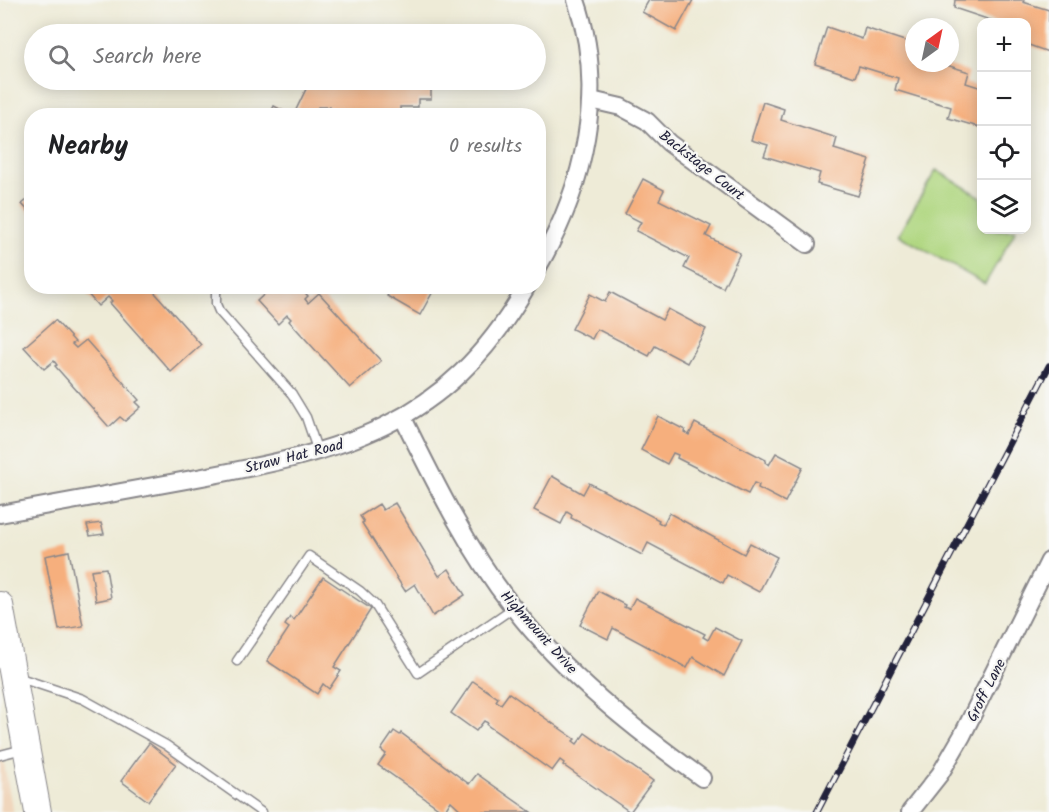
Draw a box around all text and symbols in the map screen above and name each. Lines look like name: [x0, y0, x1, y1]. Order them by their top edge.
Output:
north arrow: [905, 18, 959, 72]
map controls: [977, 18, 1031, 234]
button: +: [977, 18, 1031, 72]
search box: [24, 24, 546, 90]
text: Search here: [93, 40, 201, 75]
icon: search: [45, 41, 78, 74]
button: −: [977, 72, 1031, 126]
street label: Backstage Court: [653, 125, 750, 207]
text: Nearby: [48, 126, 128, 168]
button: locate: [977, 126, 1031, 180]
text: 0 results: [449, 131, 522, 163]
button: layers: [977, 180, 1031, 234]
street label: Straw Hat Road: [242, 433, 347, 481]
street label: Highmount Drive: [494, 585, 583, 680]
street label: Groff Lane: [961, 654, 1013, 726]

